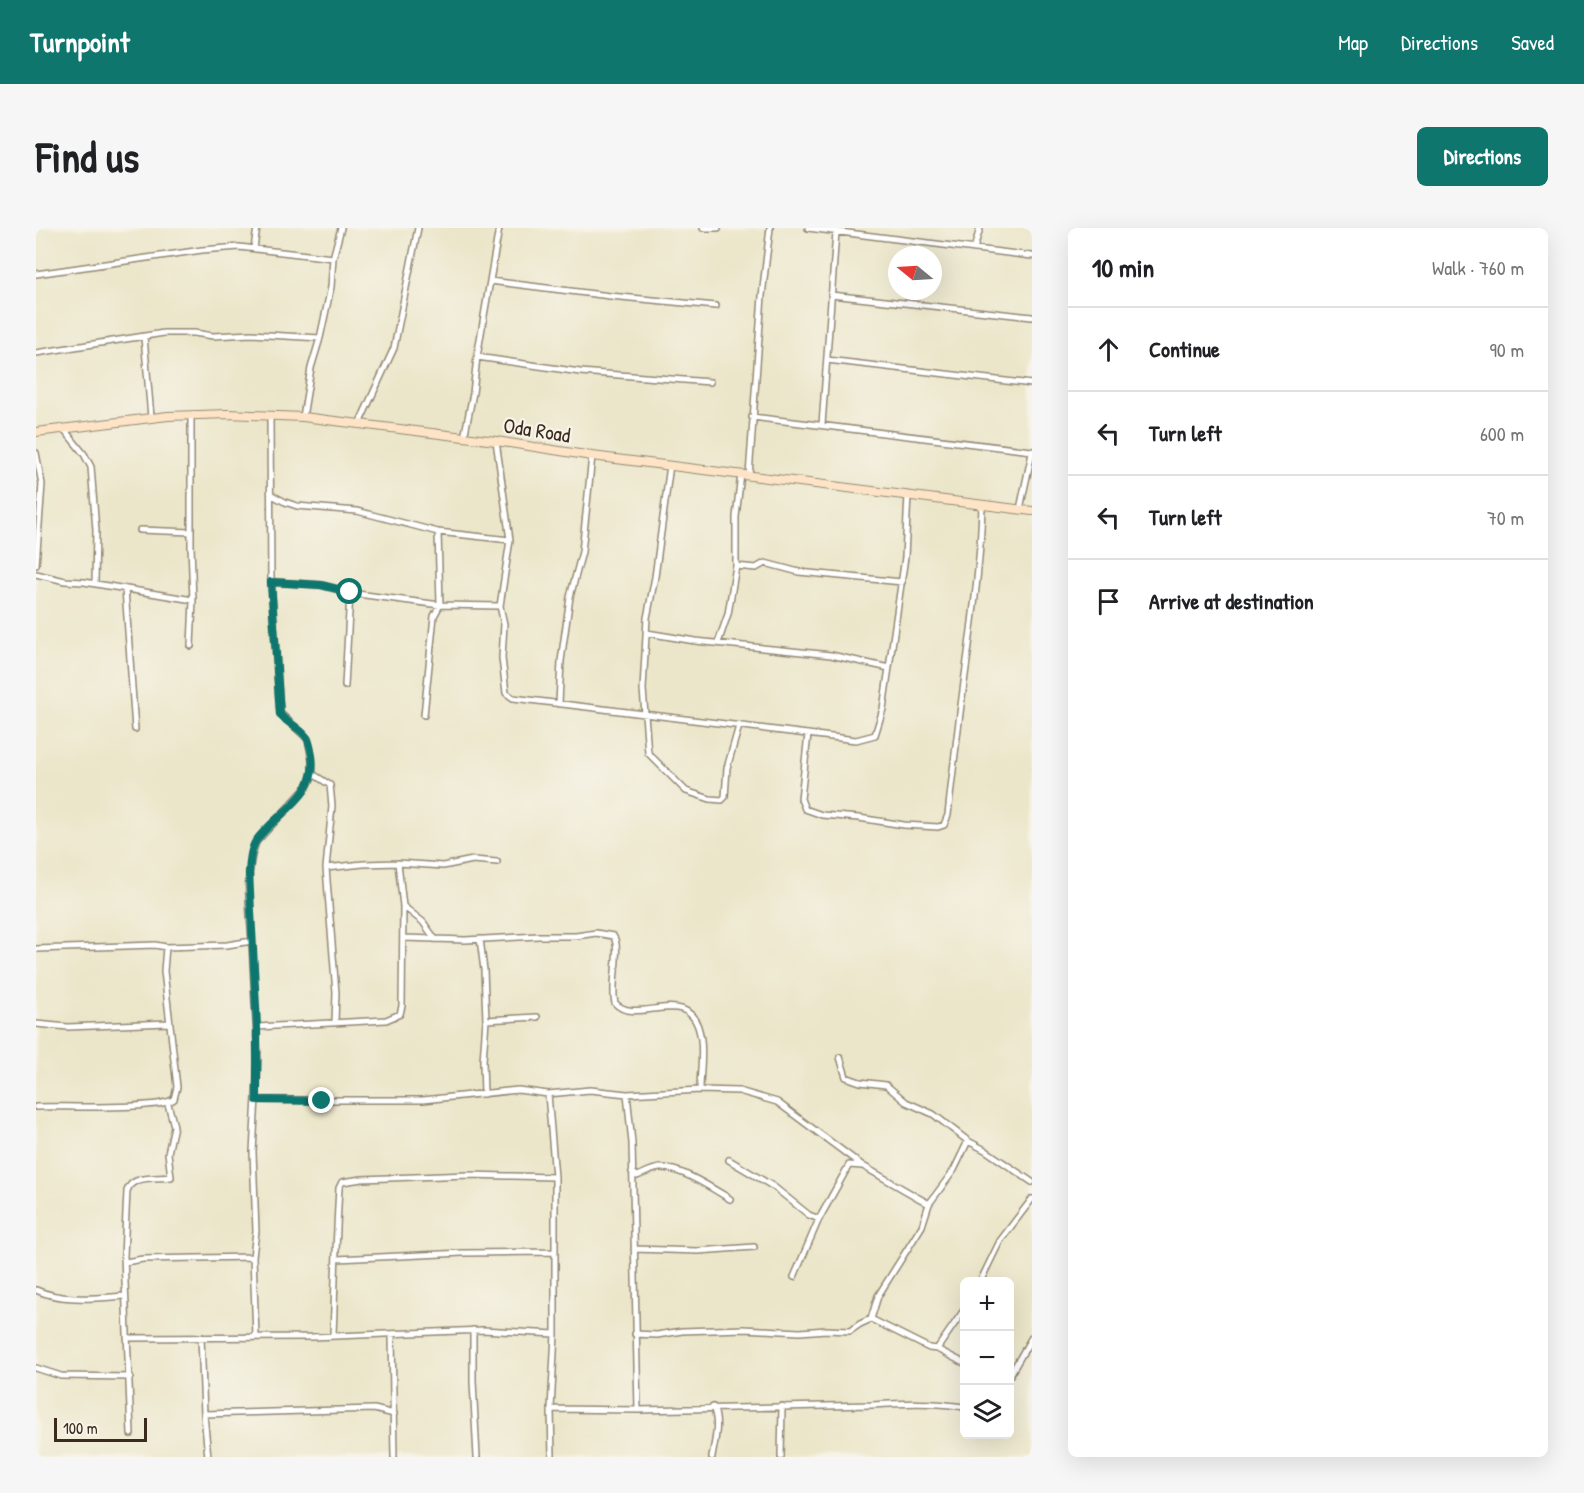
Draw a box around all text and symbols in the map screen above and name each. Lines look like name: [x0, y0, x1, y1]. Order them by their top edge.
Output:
text: Turnpoint: [30, 23, 130, 61]
text: Map: [1338, 28, 1368, 57]
text: Directions: [1401, 28, 1478, 57]
text: Saved: [1511, 28, 1554, 57]
button: Directions: [1417, 127, 1548, 186]
text: Find us: [36, 128, 139, 185]
north arrow: [888, 246, 942, 300]
text: 10 min: [1092, 250, 1154, 285]
text: Walk · 760 m: [1432, 254, 1524, 281]
icon: ahead: [1092, 333, 1125, 366]
text: Continue: [1149, 334, 1220, 364]
text: 90 m: [1490, 336, 1524, 363]
street label: Oda Road: [501, 410, 573, 450]
icon: left: [1092, 417, 1125, 450]
text: Turn left: [1149, 418, 1222, 448]
text: 600 m: [1480, 420, 1524, 447]
icon: left: [1092, 501, 1125, 534]
text: Turn left: [1149, 502, 1222, 532]
text: 70 m: [1487, 504, 1524, 531]
route start: [336, 578, 362, 604]
icon: arrive: [1092, 585, 1125, 618]
text: Arrive at destination: [1149, 586, 1314, 616]
route end: [308, 1087, 334, 1113]
map controls: [960, 1277, 1014, 1439]
button: +: [960, 1277, 1014, 1331]
button: −: [960, 1331, 1014, 1385]
button: layers: [960, 1385, 1014, 1439]
scale bar: [54, 1415, 147, 1442]
text: 100 m: [63, 1417, 98, 1439]

